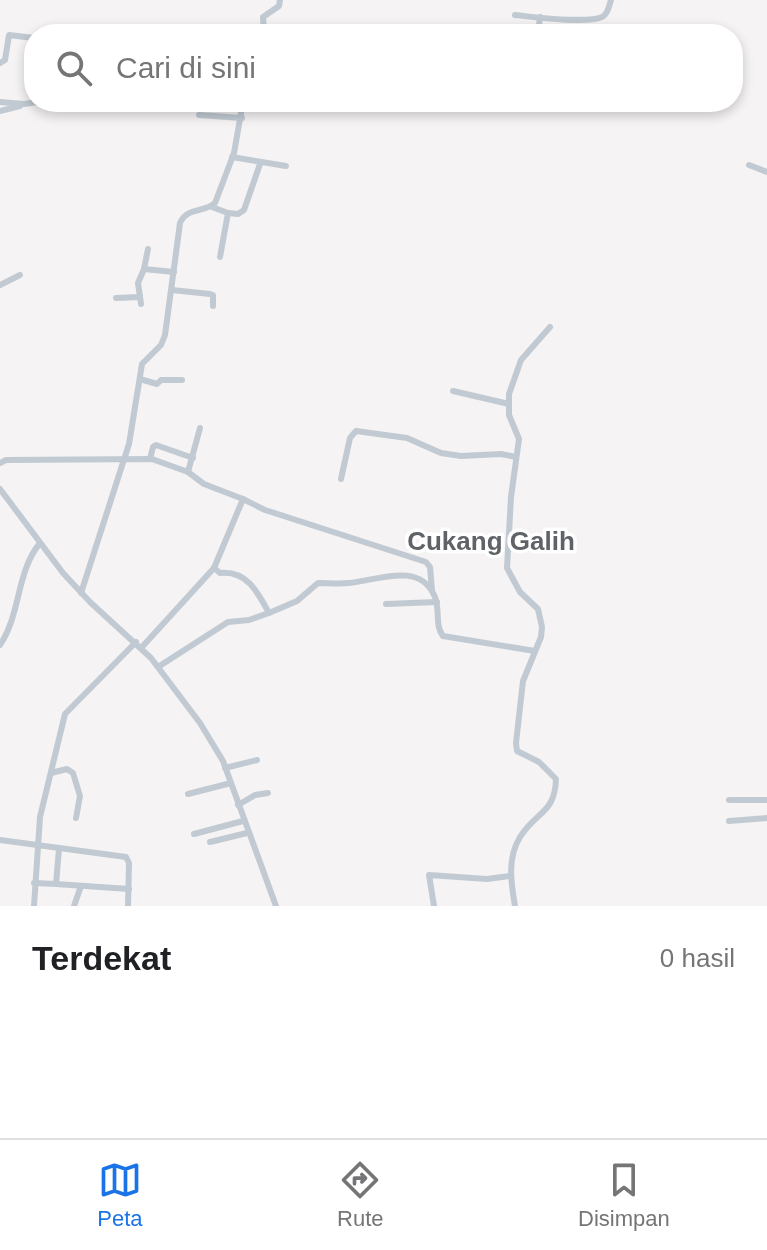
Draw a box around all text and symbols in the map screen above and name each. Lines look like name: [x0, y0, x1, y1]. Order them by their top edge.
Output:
search box: [24, 24, 743, 112]
icon: search: [52, 46, 96, 90]
text: Cari di sini: [116, 51, 256, 84]
district label: Cukang Galih: [407, 526, 575, 556]
text: Terdekat: [32, 939, 171, 977]
text: 0 hasil: [660, 943, 735, 973]
tab: Peta: [97, 1158, 143, 1232]
tab: Rute: [337, 1158, 384, 1232]
tab: Disimpan: [578, 1158, 670, 1232]

